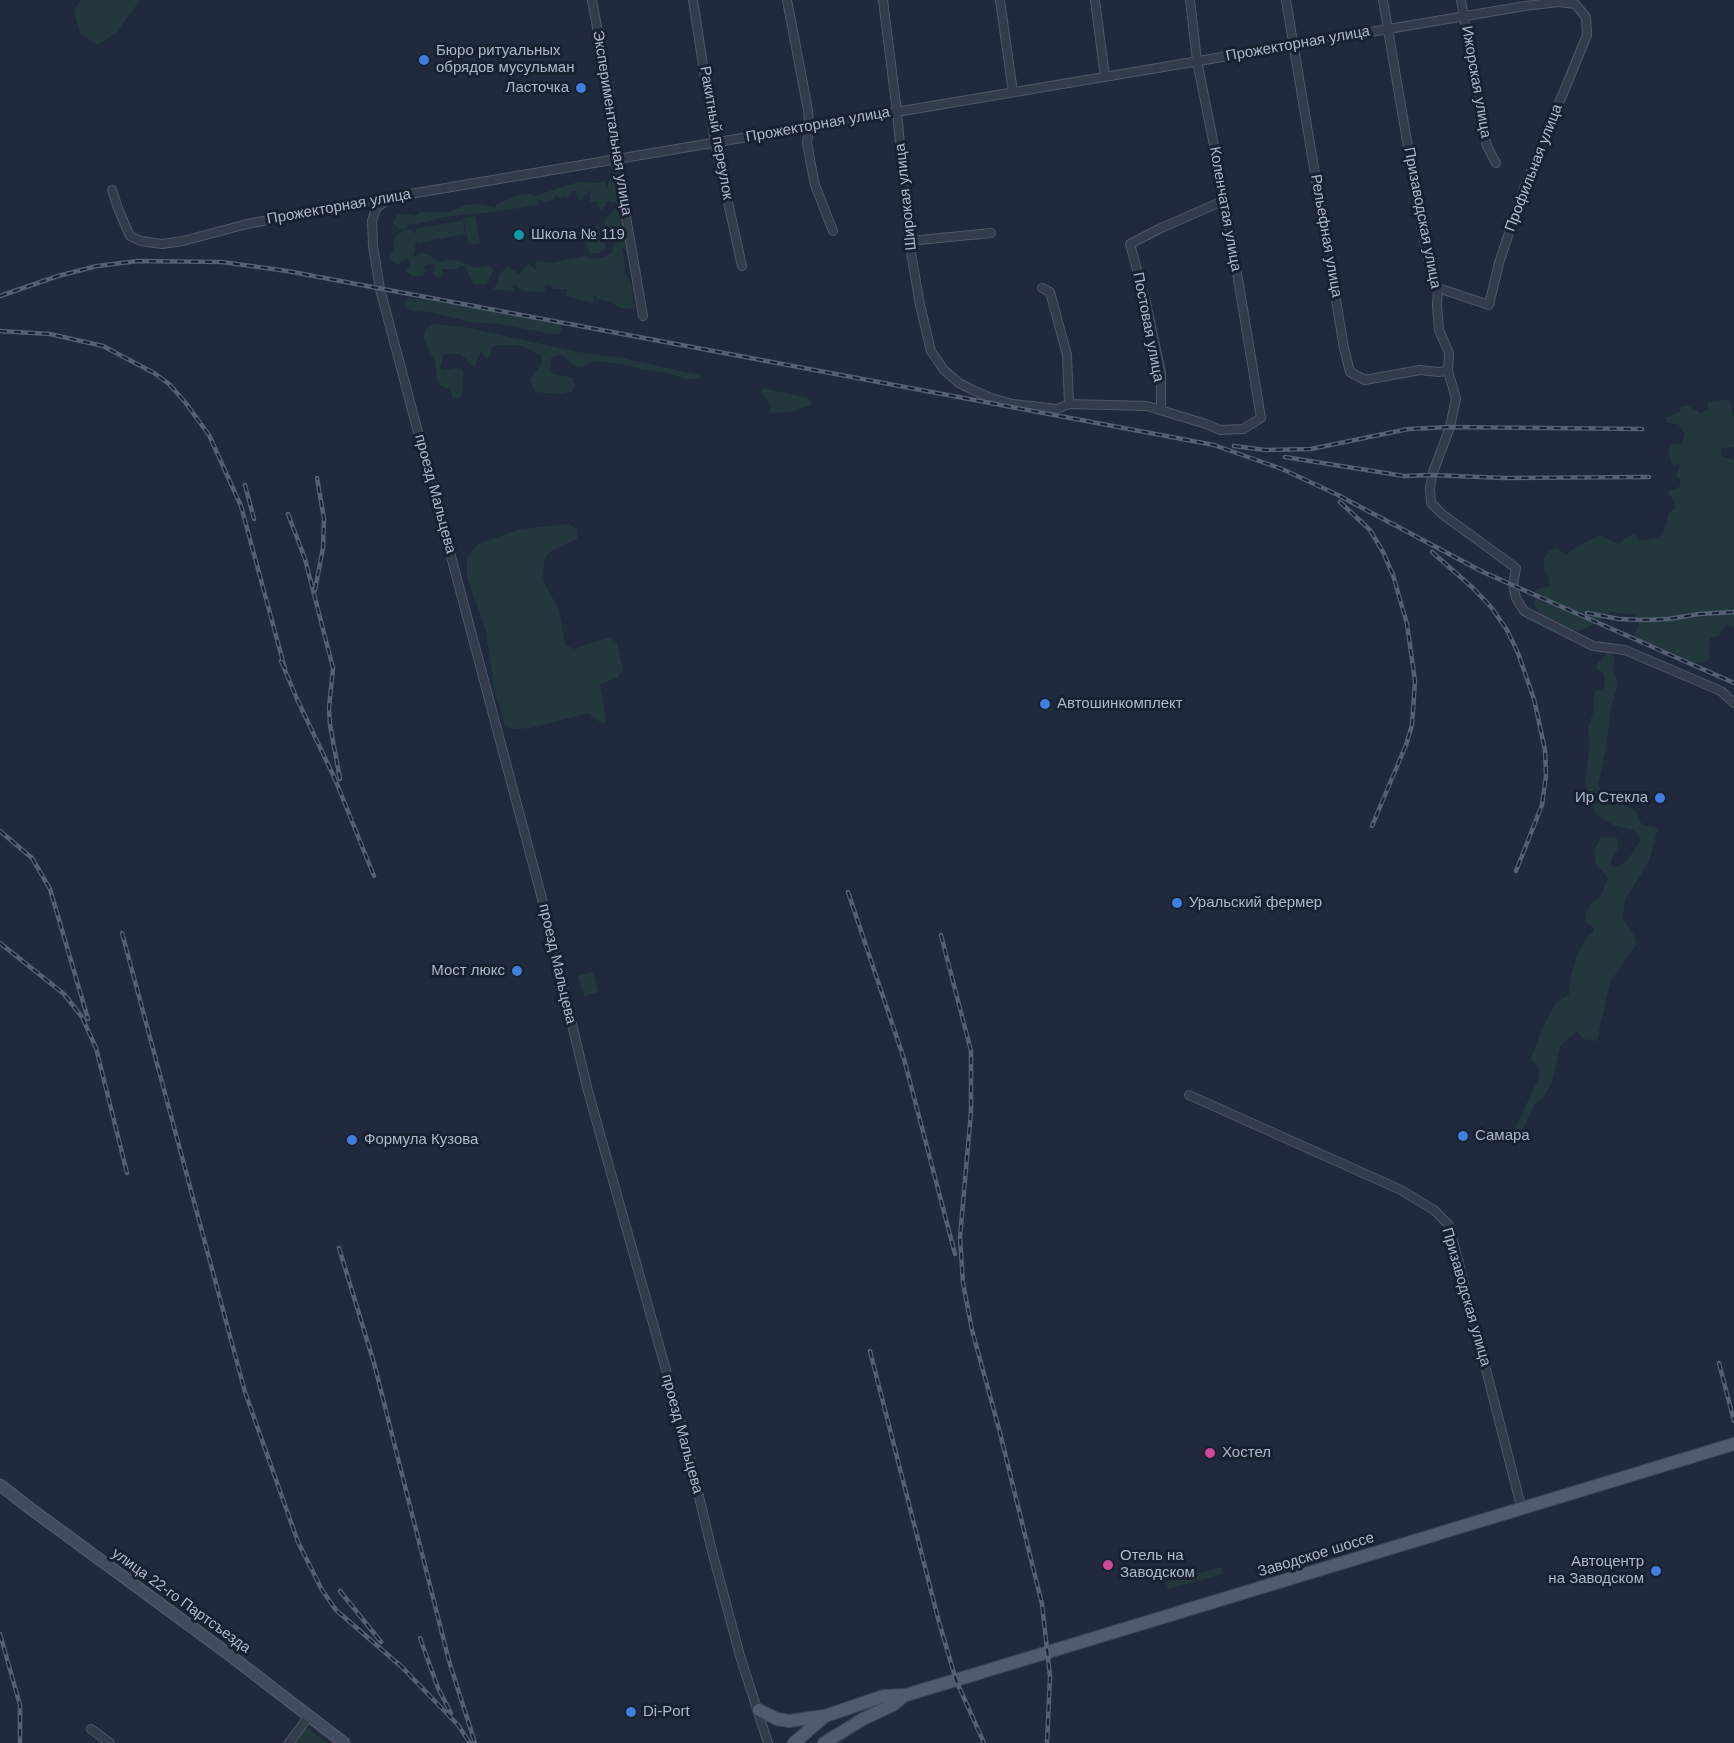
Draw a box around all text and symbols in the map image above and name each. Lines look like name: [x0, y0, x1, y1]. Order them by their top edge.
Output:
street label: Прожекторная улица: [1225, 22, 1371, 66]
street label: Ижорская улица: [1457, 24, 1495, 140]
street label: Экспериментальная улица: [588, 29, 636, 217]
place label: Бюро ритуальных обрядов мусульман: [436, 42, 574, 77]
marker: Бюро ритуальных обрядов мусульман: [417, 53, 431, 67]
street label: Ракитный переулок: [695, 65, 737, 201]
place label: Ласточка: [506, 79, 569, 97]
marker: Ласточка: [574, 81, 588, 95]
street label: Профильная улица: [1501, 102, 1567, 234]
street label: Прожекторная улица: [745, 103, 891, 147]
street label: Широкая улица: [891, 143, 921, 251]
street label: Коленчатая улица: [1205, 145, 1245, 273]
street label: Призаводская улица: [1399, 146, 1445, 290]
street label: Рельефная улица: [1306, 173, 1346, 299]
street label: Прожекторная улица: [266, 185, 412, 229]
place label: Школа № 119: [531, 226, 625, 244]
marker: Школа № 119: [512, 228, 526, 242]
street label: Постовая улица: [1129, 271, 1167, 383]
street label: проезд Мальцева: [410, 432, 460, 556]
place label: Автошинкомплект: [1057, 695, 1183, 713]
marker: Автошинкомплект: [1038, 697, 1052, 711]
place label: Ир Стекла: [1575, 789, 1648, 807]
marker: Ир Стекла: [1653, 791, 1667, 805]
place label: Уральский фермер: [1189, 894, 1322, 912]
marker: Уральский фермер: [1170, 896, 1184, 910]
street label: проезд Мальцева: [534, 902, 580, 1026]
place label: Мост люкс: [431, 962, 505, 980]
marker: Мост люкс: [510, 964, 524, 978]
place label: Самара: [1475, 1127, 1530, 1145]
marker: Самара: [1456, 1129, 1470, 1143]
place label: Формула Кузова: [364, 1131, 478, 1149]
marker: Формула Кузова: [345, 1133, 359, 1147]
street label: Призаводская улица: [1438, 1226, 1494, 1368]
street label: проезд Мальцева: [657, 1372, 707, 1496]
place label: Хостел: [1222, 1444, 1271, 1462]
marker: Хостел: [1203, 1446, 1217, 1460]
street label: Заводское шоссе: [1256, 1529, 1376, 1581]
street label: улица 22-го Партсъезда: [108, 1545, 254, 1657]
place label: Отель на Заводском: [1120, 1547, 1195, 1582]
place label: Автоцентр на Заводском: [1548, 1553, 1644, 1588]
marker: Отель на Заводском: [1101, 1558, 1115, 1572]
marker: Автоцентр на Заводском: [1649, 1564, 1663, 1578]
place label: Di-Port: [643, 1703, 690, 1721]
marker: Di-Port: [624, 1705, 638, 1719]

